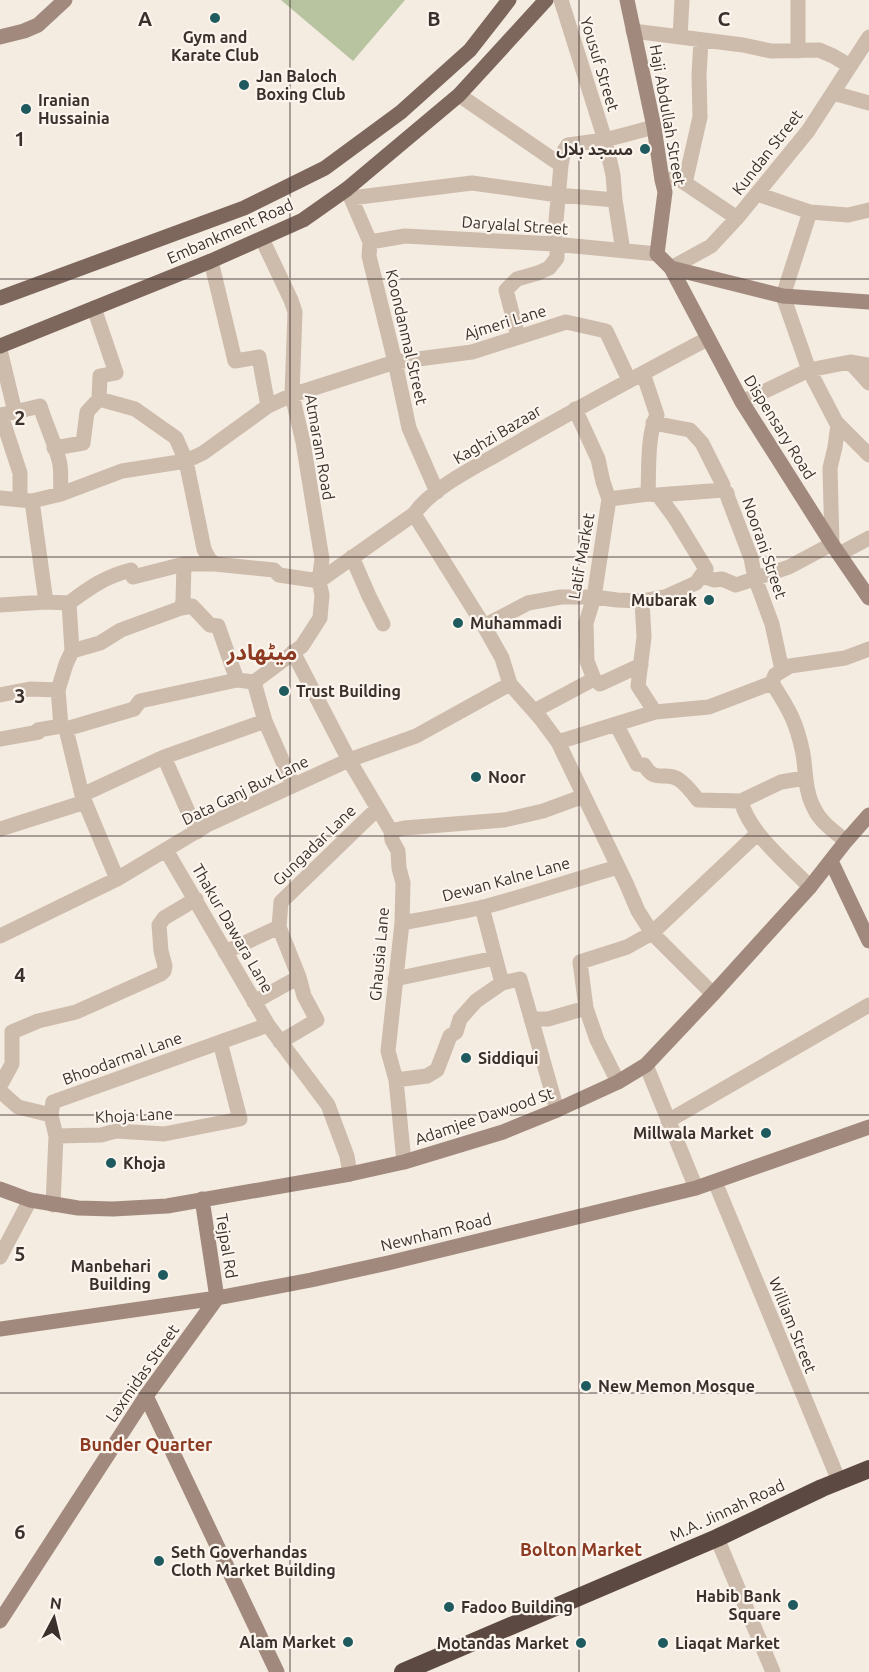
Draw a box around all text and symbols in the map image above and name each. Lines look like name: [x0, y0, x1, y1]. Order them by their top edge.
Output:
text: A: [138, 7, 152, 30]
text: B: [427, 7, 441, 30]
text: C: [718, 7, 731, 30]
marker: Gym and Karate Club: [208, 11, 222, 25]
street label: Yousuf Street: [577, 15, 623, 114]
place label: Gym and Karate Club: [171, 28, 259, 64]
street label: Haji Abdullah Street: [647, 43, 689, 188]
place label: Jan Baloch Boxing Club: [256, 67, 346, 103]
marker: Jan Baloch Boxing Club: [237, 78, 251, 92]
place label: Iranian Hussainia: [38, 91, 110, 127]
marker: Iranian Hussainia: [19, 102, 33, 116]
street label: Kundan Street: [728, 105, 806, 198]
text: 1: [14, 127, 26, 150]
place label: مسجد بلال: [556, 140, 633, 159]
marker: مسجد بلال: [638, 142, 652, 156]
street label: Embankment Road: [164, 195, 296, 267]
street label: Daryalal Street: [461, 212, 570, 238]
street label: Koondanmal Street: [383, 267, 432, 407]
street label: Ajmeri Lane: [462, 301, 548, 343]
street label: Dispensary Road: [741, 372, 819, 482]
street label: Atmaram Road: [302, 393, 338, 501]
street label: Kaghzi Bazaar: [450, 401, 544, 467]
text: 2: [14, 406, 26, 429]
street label: Noorani Street: [739, 495, 791, 602]
street label: Latif Market: [565, 511, 598, 601]
place label: Mubarak: [631, 591, 697, 609]
marker: Mubarak: [702, 593, 716, 607]
place label: Muhammadi: [470, 614, 562, 632]
marker: Muhammadi: [451, 616, 465, 630]
district label: میٹھادر: [226, 639, 297, 666]
place label: Trust Building: [296, 682, 401, 700]
text: 3: [14, 684, 26, 707]
marker: Trust Building: [277, 684, 291, 698]
street label: Data Ganj Bux Lane: [179, 752, 311, 828]
place label: Noor: [488, 768, 526, 786]
marker: Noor: [469, 770, 483, 784]
street label: Gungadar Lane: [269, 801, 359, 889]
street label: Dewan Kalne Lane: [440, 853, 572, 905]
street label: Thakur Dawara Lane: [189, 860, 277, 996]
street label: Ghausia Lane: [366, 906, 392, 1002]
text: 4: [14, 963, 26, 986]
street label: Bhoodarmal Lane: [60, 1028, 184, 1088]
place label: Siddiqui: [478, 1049, 539, 1067]
marker: Siddiqui: [459, 1051, 473, 1065]
street label: Adamjee Dawood St: [412, 1084, 556, 1148]
street label: Khoja Lane: [94, 1104, 174, 1126]
place label: Millwala Market: [633, 1124, 754, 1142]
marker: Millwala Market: [759, 1126, 773, 1140]
place label: Khoja: [123, 1154, 166, 1172]
marker: Khoja: [104, 1156, 118, 1170]
street label: Newnham Road: [379, 1210, 493, 1254]
street label: Tejpal Rd: [213, 1212, 241, 1280]
text: 5: [14, 1242, 26, 1265]
place label: Manbehari Building: [71, 1257, 151, 1293]
marker: Manbehari Building: [156, 1268, 170, 1282]
street label: William Street: [766, 1275, 821, 1376]
street label: Laxmidas Street: [102, 1320, 183, 1425]
place label: New Memon Mosque: [598, 1377, 755, 1395]
marker: New Memon Mosque: [579, 1379, 593, 1393]
district label: Bunder Quarter: [80, 1434, 213, 1454]
street label: M.A. Jinnah Road: [667, 1476, 787, 1544]
text: 6: [14, 1520, 26, 1543]
district label: Bolton Market: [520, 1539, 642, 1559]
place label: Seth Goverhandas Cloth Market Building: [171, 1543, 336, 1579]
marker: Seth Goverhandas Cloth Market Building: [152, 1554, 166, 1568]
place label: Habib Bank Square: [696, 1587, 781, 1623]
north arrow: [24, 1588, 84, 1648]
text: N: [49, 1593, 63, 1613]
place label: Fadoo Building: [461, 1598, 573, 1616]
marker: Habib Bank Square: [786, 1598, 800, 1612]
marker: Fadoo Building: [442, 1600, 456, 1614]
place label: Alam Market: [239, 1633, 336, 1651]
place label: Motandas Market: [437, 1634, 569, 1652]
place label: Liaqat Market: [675, 1634, 780, 1652]
marker: Alam Market: [341, 1635, 355, 1649]
marker: Motandas Market: [574, 1636, 588, 1650]
marker: Liaqat Market: [656, 1636, 670, 1650]

